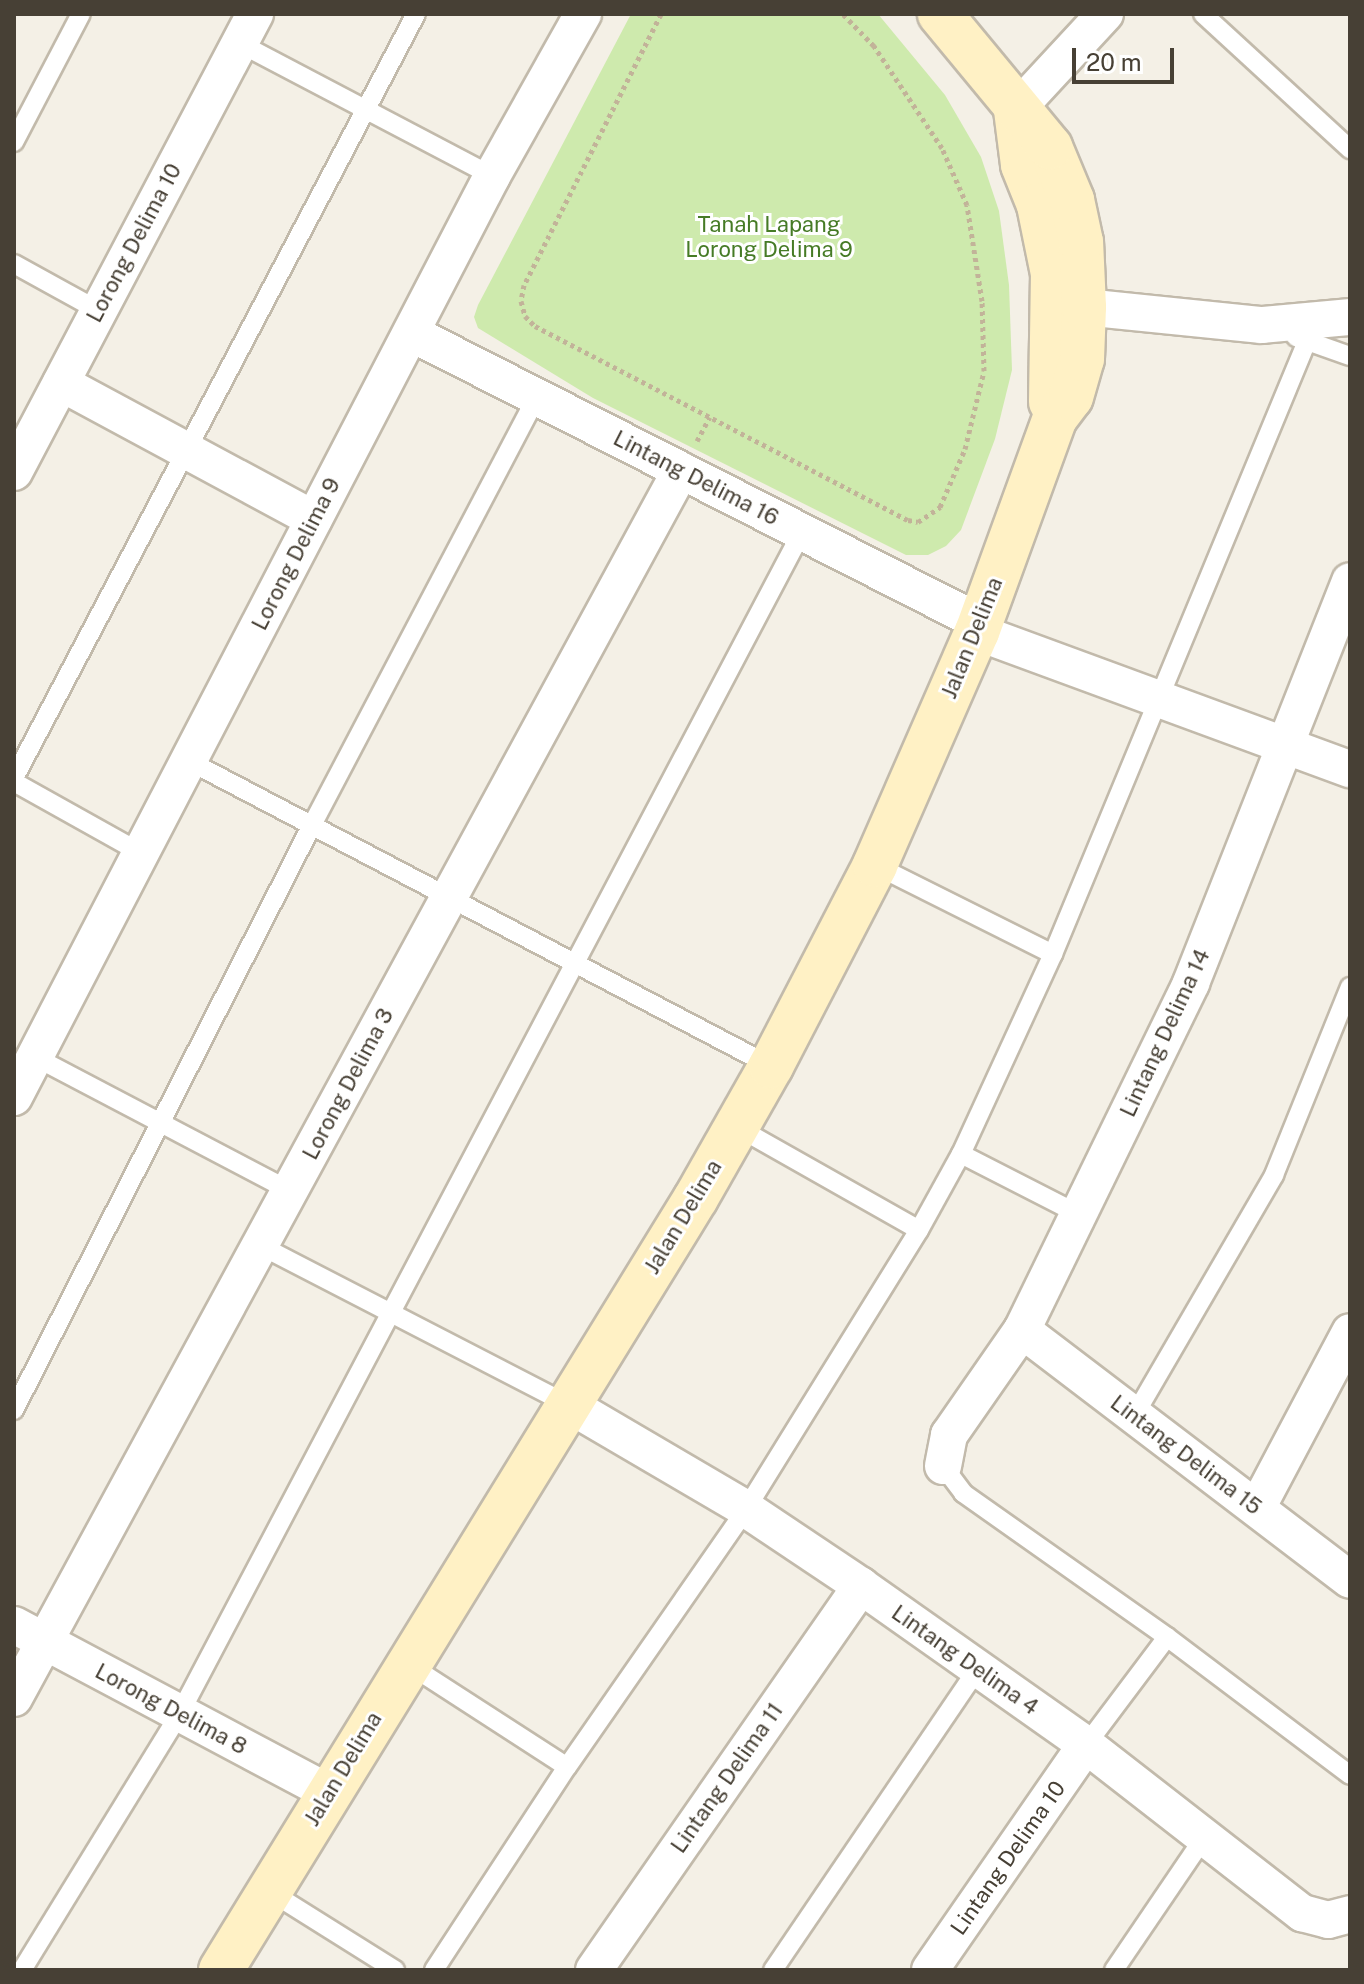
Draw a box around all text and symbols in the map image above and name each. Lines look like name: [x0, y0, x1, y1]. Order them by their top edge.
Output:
scale bar: [1076, 32, 1178, 82]
text: 20 m: [1086, 48, 1142, 76]
street label: Lorong Delima 10: [81, 159, 187, 327]
park label: Tanah Lapang Lorong Delima 9: [685, 211, 853, 262]
street label: Lintang Delima 16: [609, 425, 783, 531]
street label: Lorong Delima 9: [246, 473, 346, 635]
street label: Jalan Delima: [936, 573, 1008, 703]
street label: Lintang Delima 14: [1115, 945, 1215, 1121]
street label: Lorong Delima 3: [297, 1004, 399, 1164]
street label: Jalan Delima: [639, 1155, 727, 1279]
street label: Lintang Delima 15: [1105, 1390, 1267, 1520]
street label: Lintang Delima 4: [887, 1600, 1043, 1720]
street label: Lorong Delima 8: [91, 1658, 251, 1760]
street label: Lintang Delima 11: [665, 1698, 789, 1858]
street label: Jalan Delima: [299, 1707, 387, 1831]
street label: Lintang Delima 10: [945, 1776, 1071, 1940]

